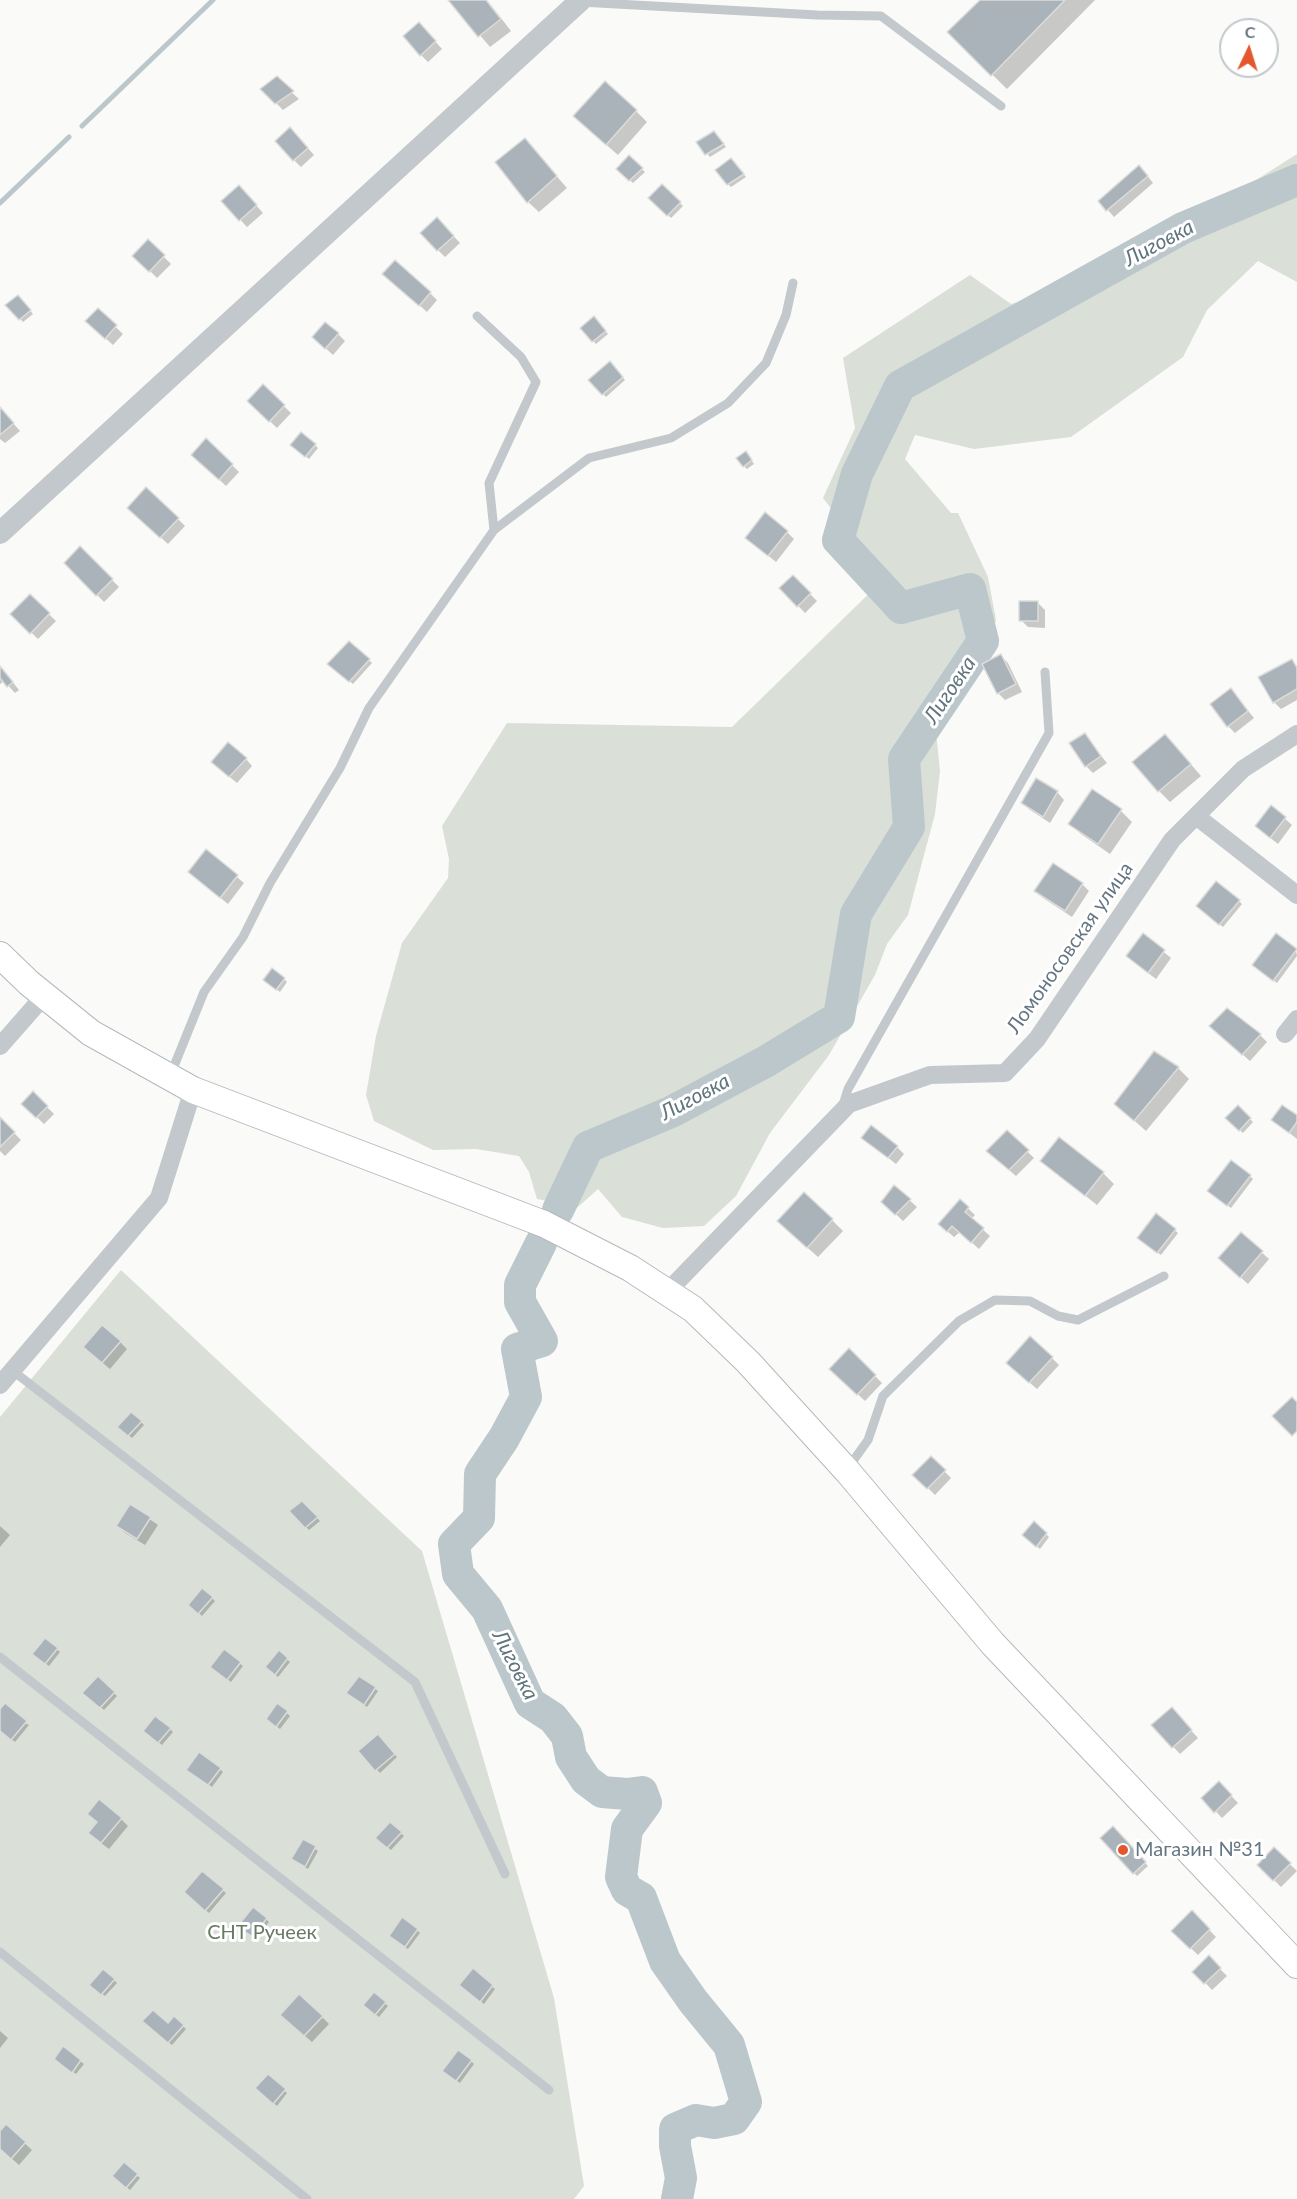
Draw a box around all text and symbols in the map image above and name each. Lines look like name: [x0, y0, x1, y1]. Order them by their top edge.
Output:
north arrow: [1219, 18, 1279, 78]
text: С: [1244, 22, 1256, 41]
water label: Лиговка: [1120, 214, 1198, 272]
water label: Лиговка: [919, 652, 981, 728]
street label: Ломоносовская улица: [1002, 858, 1138, 1038]
water label: Лиговка: [656, 1068, 734, 1126]
water label: Лиговка: [487, 1626, 543, 1704]
place label: Магазин №31: [1135, 1838, 1265, 1862]
marker: Магазин №31: [1116, 1843, 1130, 1857]
park label: СНТ Ручеек: [207, 1921, 317, 1945]

